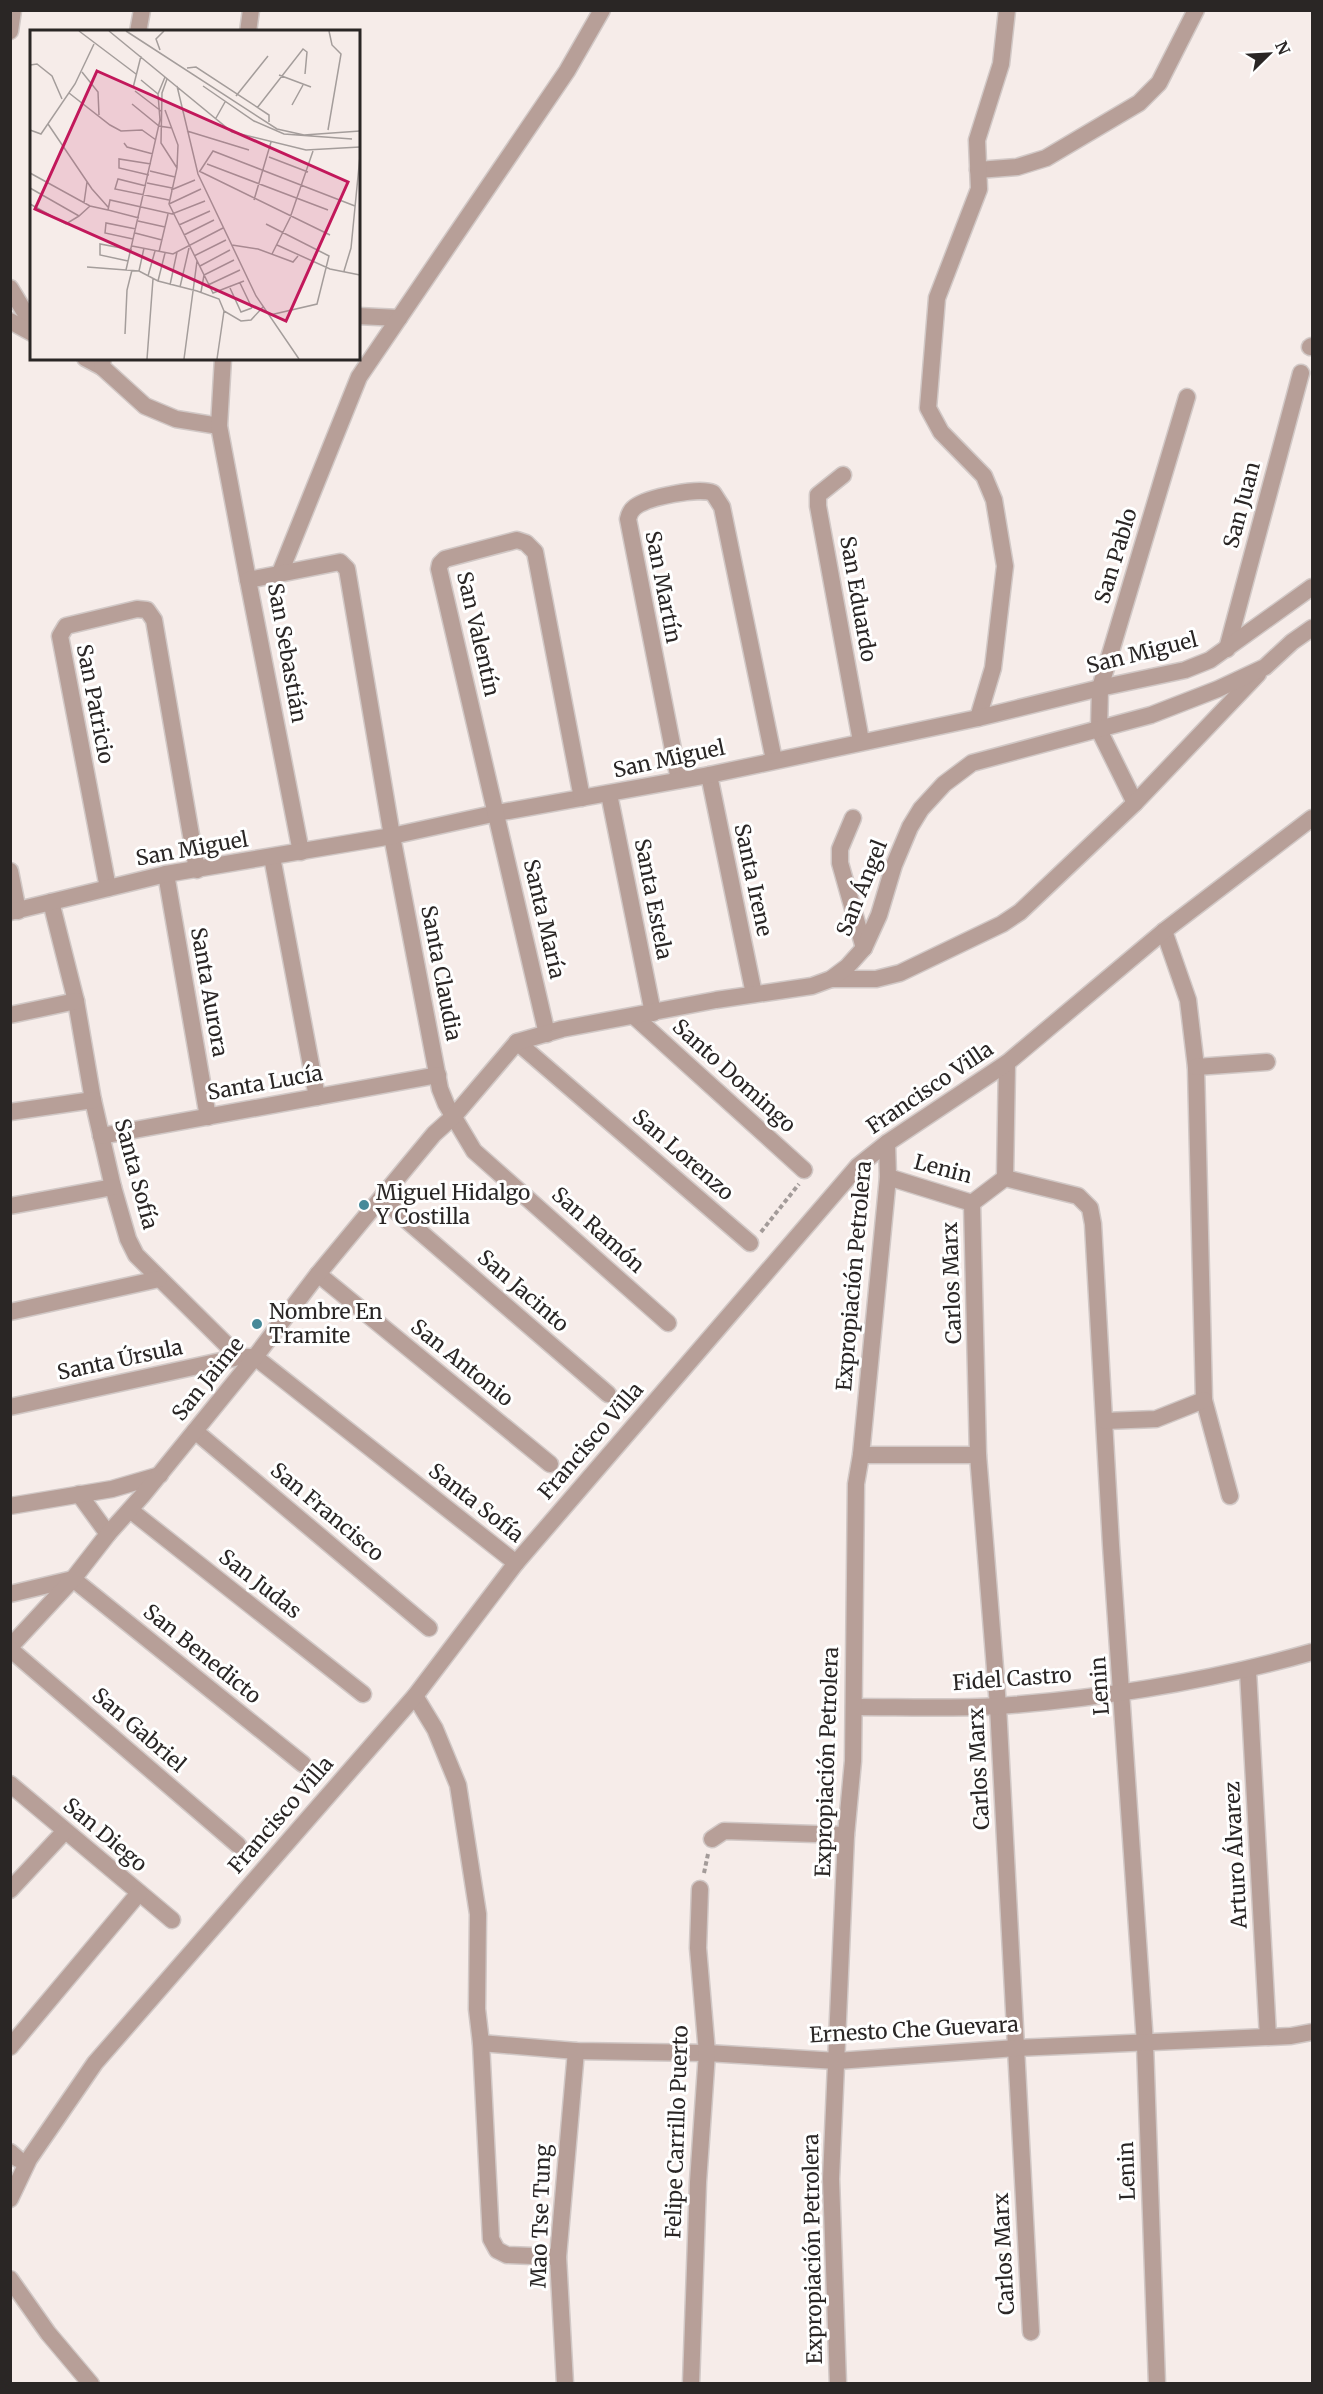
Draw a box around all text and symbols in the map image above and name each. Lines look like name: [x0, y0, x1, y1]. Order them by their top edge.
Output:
north arrow: [1239, 24, 1299, 84]
inset map: [30, 30, 360, 360]
text: N: [1271, 38, 1295, 58]
street label: San Juan: [1217, 459, 1266, 551]
street label: San Pablo: [1088, 505, 1143, 607]
street label: San Martín: [639, 529, 688, 645]
street label: San Eduardo: [834, 534, 883, 664]
street label: San Valentín: [451, 569, 506, 699]
street label: San Sebastián: [262, 581, 313, 725]
street label: San Miguel: [1083, 626, 1201, 679]
street label: San Patricio: [71, 642, 120, 766]
street label: San Miguel: [611, 733, 728, 784]
street label: Santa Irene: [728, 821, 779, 939]
street label: San Miguel: [134, 825, 251, 872]
street label: San Ángel: [829, 835, 893, 940]
street label: Santa Estela: [629, 836, 678, 962]
street label: Santa María: [518, 856, 571, 981]
street label: Santa Claudia: [415, 903, 468, 1043]
street label: Santa Aurora: [185, 925, 234, 1059]
street label: Santo Domingo: [667, 1013, 802, 1138]
street label: Francisco Villa: [861, 1035, 998, 1140]
street label: Santa Lucía: [205, 1059, 325, 1106]
street label: San Lorenzo: [627, 1103, 740, 1206]
street label: Santa Sofía: [109, 1116, 164, 1232]
street label: Lenin: [911, 1148, 975, 1189]
street label: Expropiación Petrolera: [830, 1160, 877, 1392]
place label: Miguel Hidalgo Y Costilla: [375, 1179, 530, 1230]
street label: San Ramón: [546, 1181, 650, 1278]
marker: Miguel Hidalgo Y Costilla: [357, 1198, 371, 1212]
street label: Carlos Marx: [936, 1221, 967, 1345]
street label: San Jacinto: [472, 1244, 575, 1338]
place label: Nombre En Tramite: [269, 1298, 383, 1349]
street label: San Antonio: [406, 1313, 519, 1412]
marker: Nombre En Tramite: [250, 1317, 264, 1331]
street label: San Jaime: [166, 1331, 250, 1426]
street label: Santa Úrsula: [54, 1332, 185, 1386]
street label: Francisco Villa: [532, 1376, 649, 1505]
street label: San Francisco: [265, 1456, 390, 1567]
street label: Santa Sofía: [423, 1457, 529, 1548]
street label: San Judas: [214, 1543, 307, 1624]
street label: San Benedicto: [138, 1598, 267, 1709]
street label: Expropiación Petrolera: [809, 1646, 844, 1878]
street label: Lenin: [1084, 1656, 1115, 1716]
street label: Fidel Castro: [951, 1661, 1072, 1696]
street label: San Gabriel: [87, 1682, 192, 1778]
street label: Carlos Marx: [962, 1707, 995, 1831]
street label: Francisco Villa: [222, 1750, 339, 1879]
street label: Arturo Álvarez: [1217, 1781, 1253, 1930]
street label: San Diego: [58, 1792, 153, 1878]
street label: Ernesto Che Guevara: [809, 2011, 1019, 2048]
street label: Felipe Carrillo Puerto: [659, 2025, 694, 2239]
street label: Expropiación Petrolera: [797, 2133, 828, 2365]
street label: Lenin: [1112, 2141, 1141, 2201]
street label: Mao Tse Tung: [524, 2143, 557, 2288]
street label: Carlos Marx: [987, 2192, 1020, 2316]

